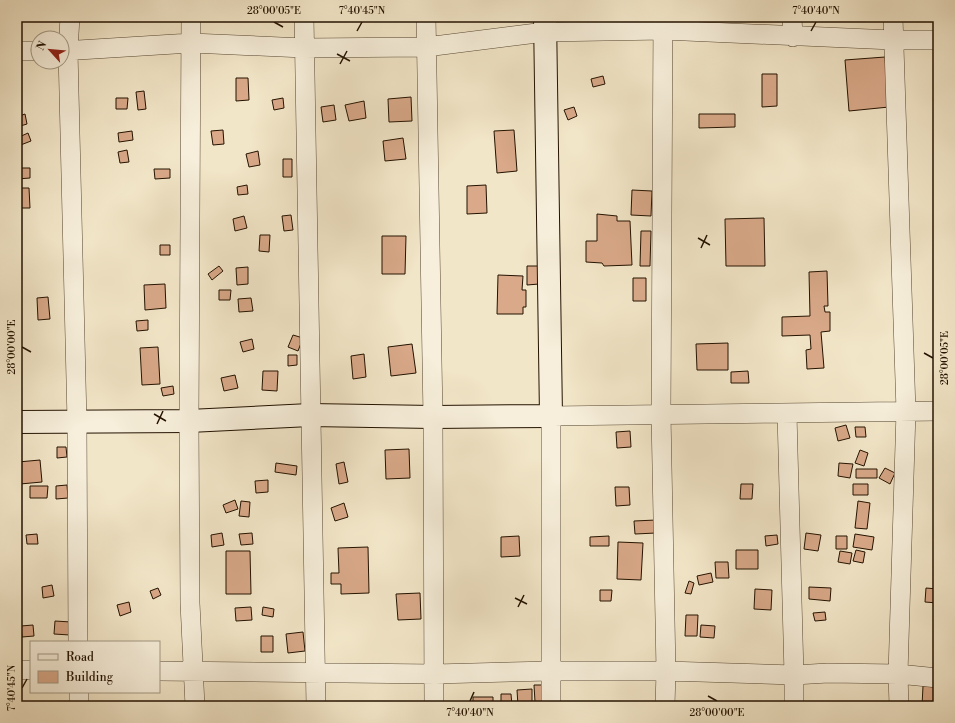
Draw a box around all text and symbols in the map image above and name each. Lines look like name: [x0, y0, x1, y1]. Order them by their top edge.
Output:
text: 28°00'05"E: [247, 5, 301, 17]
text: 7°40'45"N: [339, 5, 386, 17]
text: 7°40'40"N: [792, 5, 840, 17]
north arrow: [30, 30, 70, 70]
text: N: [34, 39, 50, 53]
text: 28°00'00"E: [6, 319, 18, 375]
text: 28°00'05"E: [939, 331, 951, 385]
legend: [30, 641, 160, 693]
text: Road: [66, 650, 94, 665]
text: 7°40'45"N: [6, 664, 18, 711]
text: Building: [65, 670, 114, 685]
text: 7°40'40"N: [446, 707, 494, 719]
text: 28°00'00"E: [689, 707, 745, 719]

